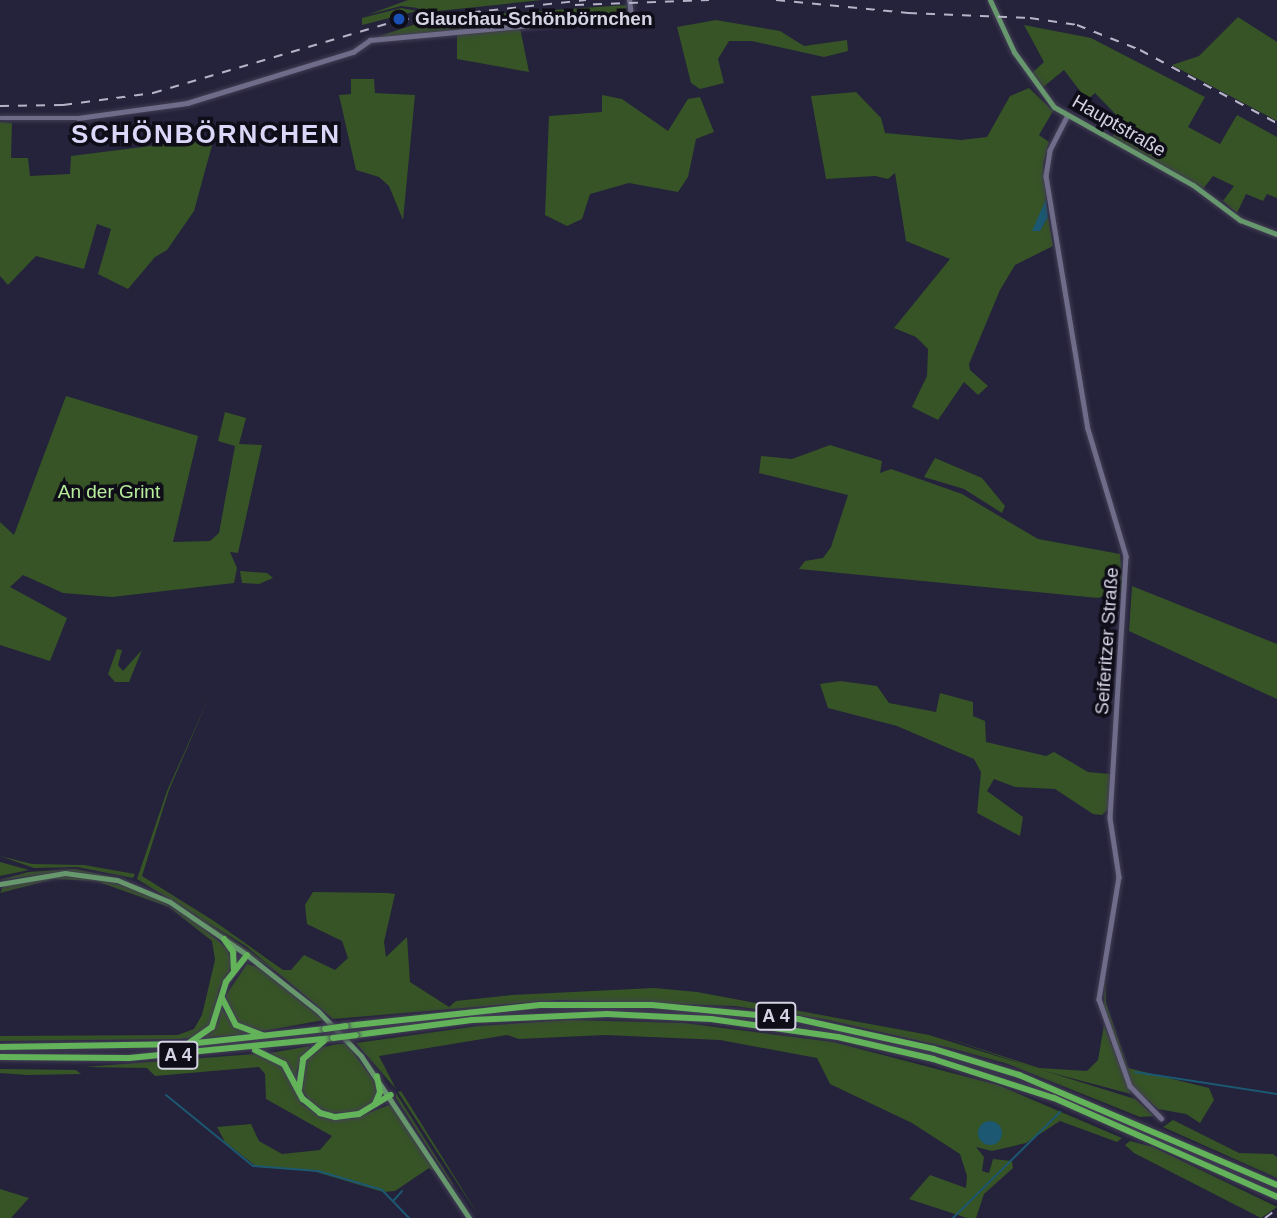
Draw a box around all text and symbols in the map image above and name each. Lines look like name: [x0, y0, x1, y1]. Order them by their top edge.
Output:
place label: Glauchau-Schönbörnchen: [415, 8, 653, 30]
marker: Glauchau-Schönbörnchen: [389, 9, 409, 29]
street label: Hauptstraße: [1068, 90, 1170, 162]
district label: SCHÖNBÖRNCHEN: [73, 119, 339, 151]
park label: An der Grint: [58, 481, 160, 503]
street label: Seiferitzer Straße: [1090, 566, 1124, 716]
road number: A 4: [753, 1001, 799, 1030]
road number: A 4: [155, 1040, 201, 1070]

